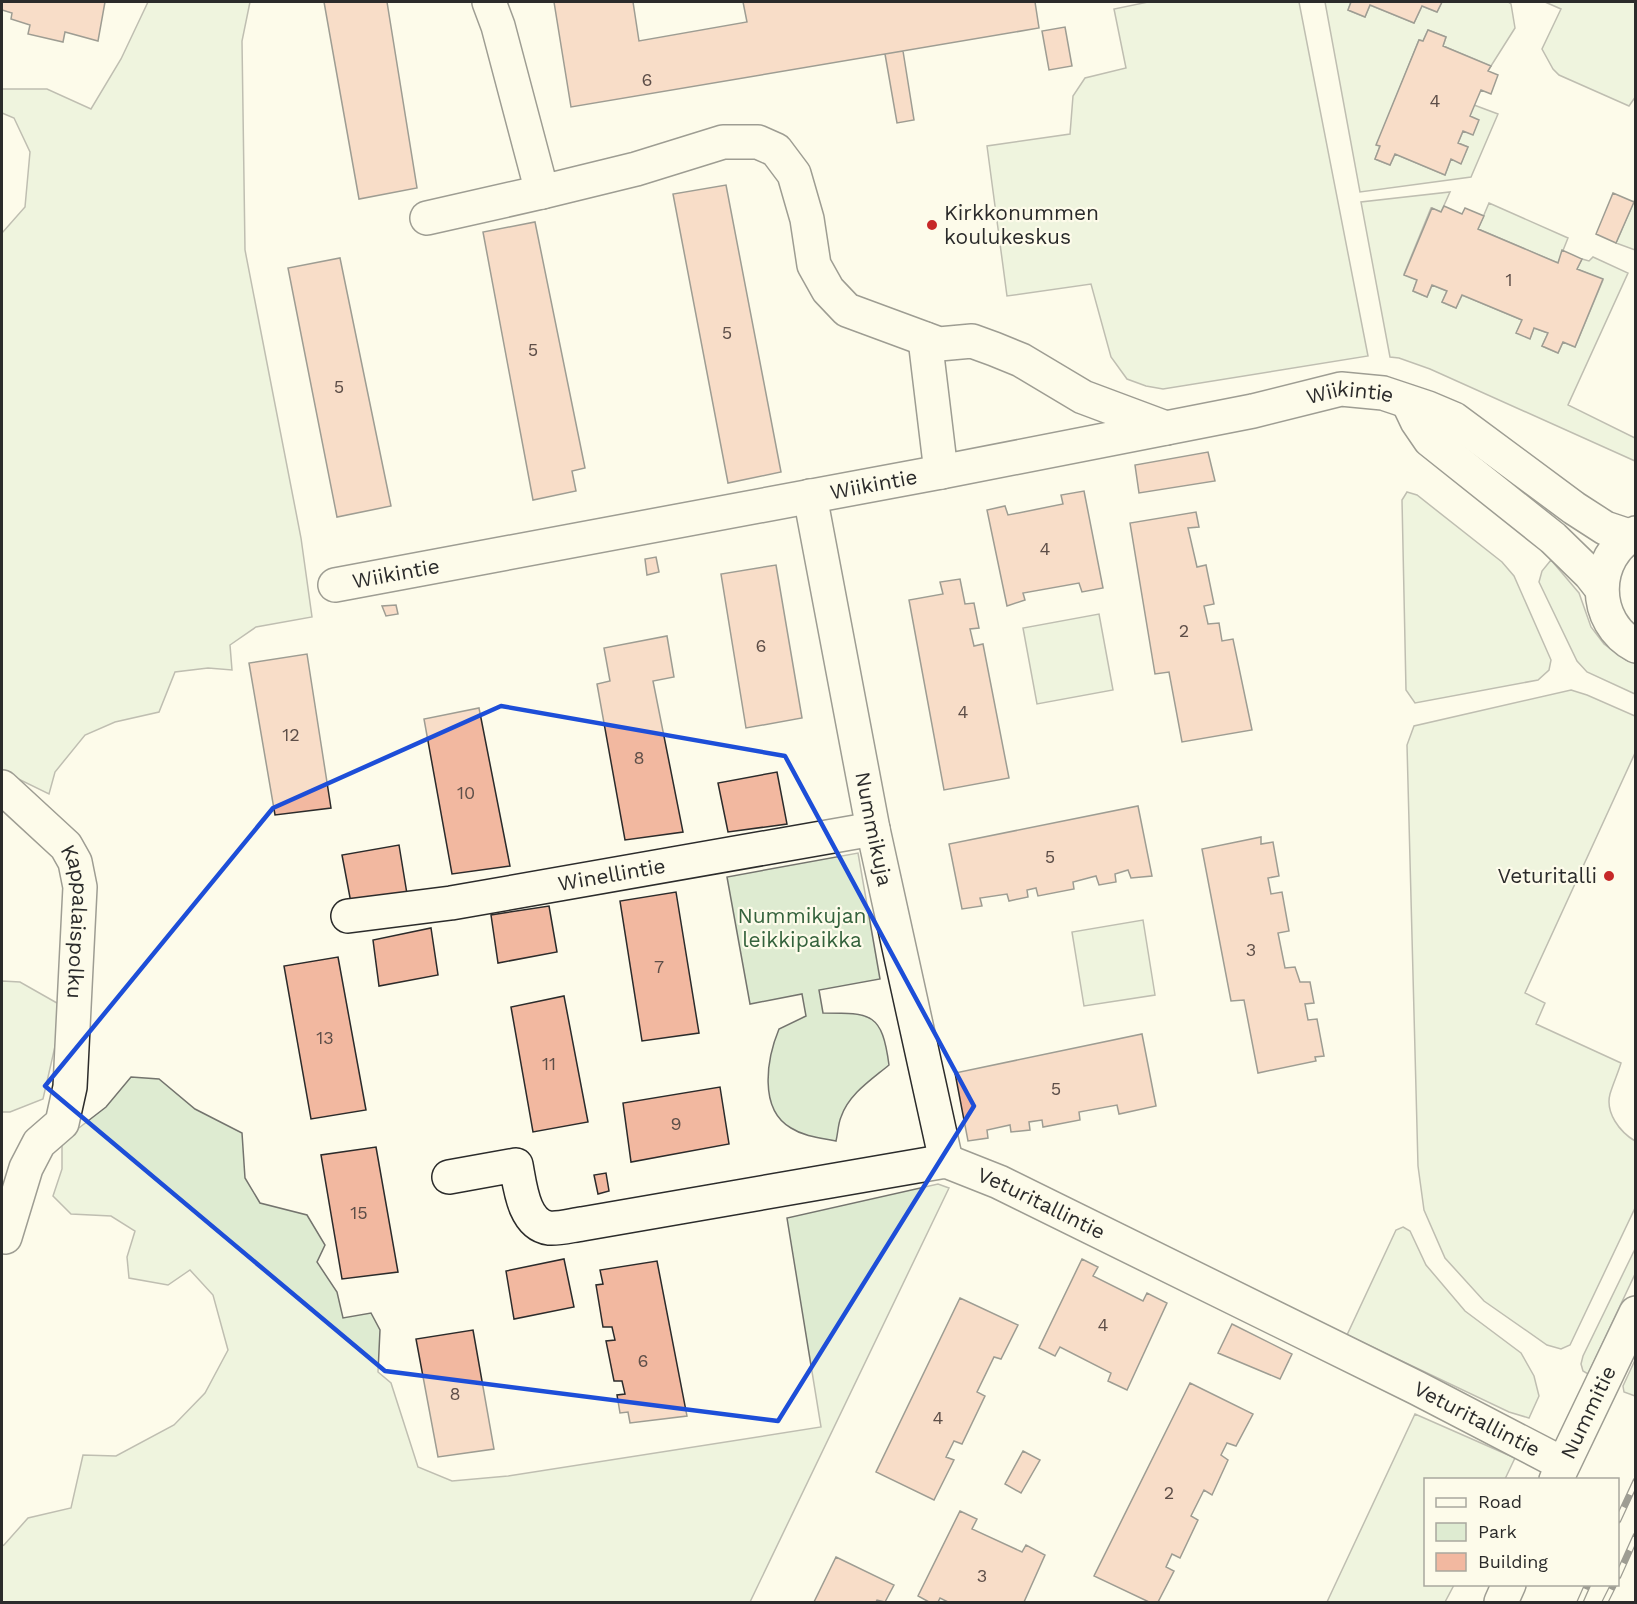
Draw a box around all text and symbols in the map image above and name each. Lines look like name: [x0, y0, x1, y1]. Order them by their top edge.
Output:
house number: 6: [642, 69, 652, 90]
house number: 4: [1430, 90, 1441, 111]
place label: Kirkkonummen koulukeskus: [944, 200, 1099, 249]
marker: Kirkkonummen koulukeskus: [925, 218, 939, 232]
house number: 1: [1505, 269, 1513, 290]
house number: 5: [722, 322, 732, 343]
house number: 5: [528, 339, 538, 360]
house number: 5: [334, 376, 344, 397]
street label: Wiikintie: [1304, 376, 1397, 409]
street label: Wiikintie: [828, 464, 919, 504]
house number: 4: [1040, 538, 1051, 559]
street label: Wiikintie: [350, 553, 442, 594]
house number: 2: [1179, 620, 1189, 641]
house number: 6: [756, 635, 766, 656]
house number: 4: [958, 701, 969, 722]
house number: 12: [282, 724, 300, 745]
house number: 8: [633, 747, 645, 768]
street label: Nummikuja: [850, 770, 898, 889]
house number: 10: [457, 782, 475, 803]
street label: Kappalaispolku: [56, 840, 93, 999]
house number: 5: [1045, 846, 1055, 867]
street label: Winellintie: [556, 853, 667, 896]
place label: Veturitalli: [1498, 863, 1597, 888]
marker: Veturitalli: [1602, 869, 1616, 883]
park label: Nummikujan leikkipaikka: [737, 903, 867, 952]
house number: 3: [1246, 939, 1256, 960]
house number: 7: [654, 956, 664, 977]
house number: 13: [316, 1027, 334, 1048]
house number: 11: [542, 1053, 556, 1074]
house number: 5: [1051, 1078, 1061, 1099]
house number: 9: [670, 1113, 682, 1134]
street label: Veturitallintie: [974, 1162, 1110, 1244]
house number: 15: [350, 1202, 368, 1223]
house number: 4: [1098, 1314, 1109, 1335]
house number: 6: [638, 1350, 648, 1371]
street label: Nummitie: [1555, 1361, 1621, 1463]
street label: Veturitallintie: [1410, 1375, 1544, 1462]
house number: 8: [449, 1383, 461, 1404]
house number: 4: [933, 1407, 944, 1428]
legend: [1424, 1478, 1619, 1586]
house number: 2: [1164, 1482, 1174, 1503]
text: Road: [1478, 1491, 1522, 1512]
text: Park: [1478, 1521, 1517, 1542]
text: Building: [1478, 1551, 1548, 1572]
house number: 3: [977, 1565, 987, 1586]

